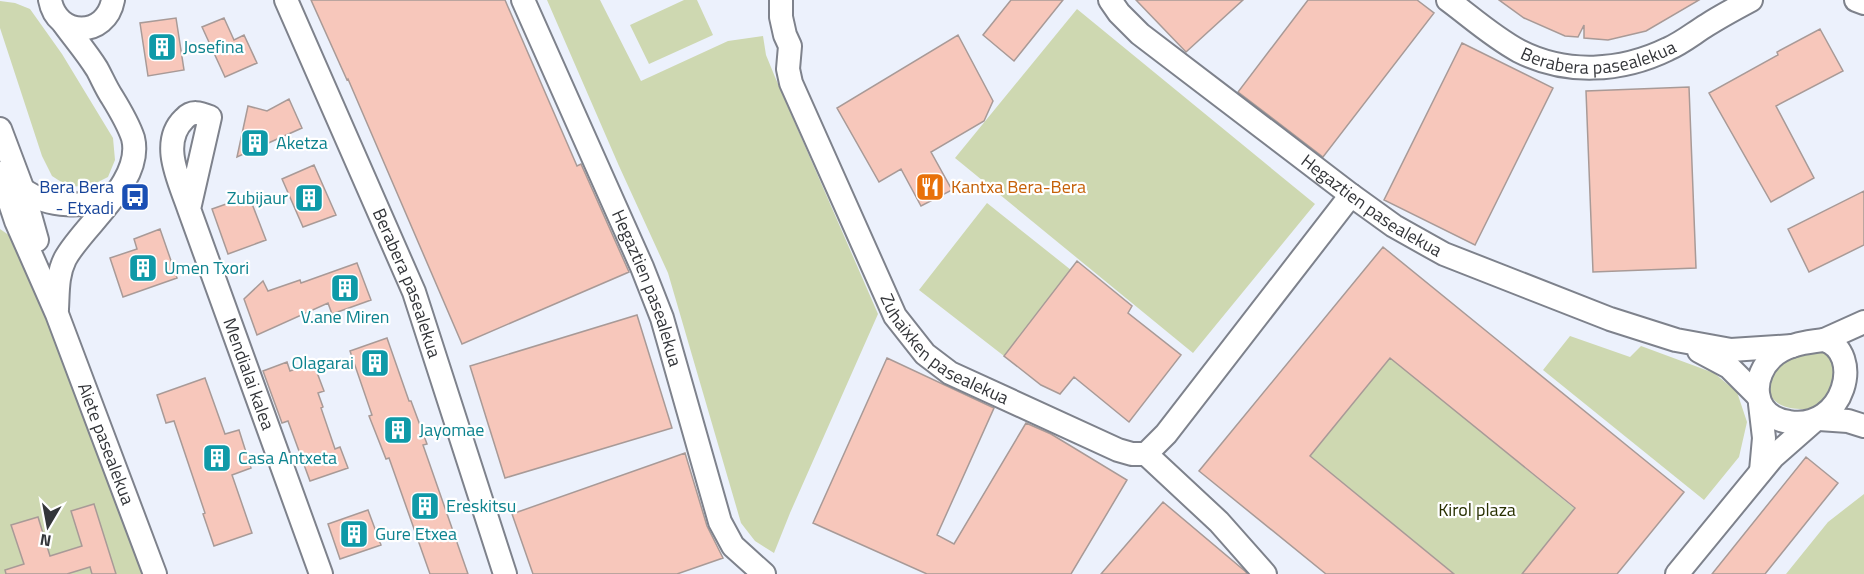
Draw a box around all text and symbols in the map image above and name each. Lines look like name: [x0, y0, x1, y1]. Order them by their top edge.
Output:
building icon: Josefina: [146, 31, 178, 63]
place label: Josefina: [183, 33, 244, 60]
street label: Berabera pasealekua: [1517, 33, 1680, 81]
building icon: Aketza: [239, 127, 271, 159]
place label: Aketza: [276, 129, 328, 156]
street label: Hegaztien pasealekua: [1295, 147, 1447, 263]
restaurant icon: Kantxa Bera-Bera: [914, 171, 946, 203]
place label: Bera Bera - Etxadi: [39, 173, 114, 221]
place label: Kantxa Bera-Bera: [951, 173, 1086, 200]
bus stop icon: Bera Bera - Etxadi: [119, 181, 151, 213]
building icon: Zubijaur: [293, 182, 325, 214]
place label: Zubijaur: [227, 184, 288, 211]
street label: Berabera pasealekua: [366, 204, 448, 361]
street label: Hegaztien pasealekua: [605, 205, 689, 370]
building icon: Umen Txori: [127, 252, 159, 284]
place label: Umen Txori: [164, 254, 249, 281]
building icon: V.ane Miren: [329, 272, 361, 304]
street label: Zuhaixken pasealekua: [874, 289, 1013, 411]
place label: V.ane Miren: [300, 303, 390, 330]
street label: Mendialai kalea: [216, 314, 282, 434]
building icon: Olagarai: [359, 347, 391, 379]
place label: Olagarai: [291, 349, 354, 376]
street label: Aiete pasealekua: [71, 379, 142, 509]
building icon: Jayomae: [382, 414, 414, 446]
place label: Jayomae: [419, 416, 484, 443]
building icon: Casa Antxeta: [201, 442, 233, 474]
place label: Casa Antxeta: [238, 444, 337, 471]
building icon: Ereskitsu: [409, 490, 441, 522]
place label: Ereskitsu: [446, 492, 516, 519]
north arrow: [18, 496, 78, 556]
park label: Kirol plaza: [1438, 496, 1516, 523]
building icon: Gure Etxea: [338, 518, 370, 550]
place label: Gure Etxea: [375, 520, 457, 547]
text: N: [38, 528, 53, 554]

